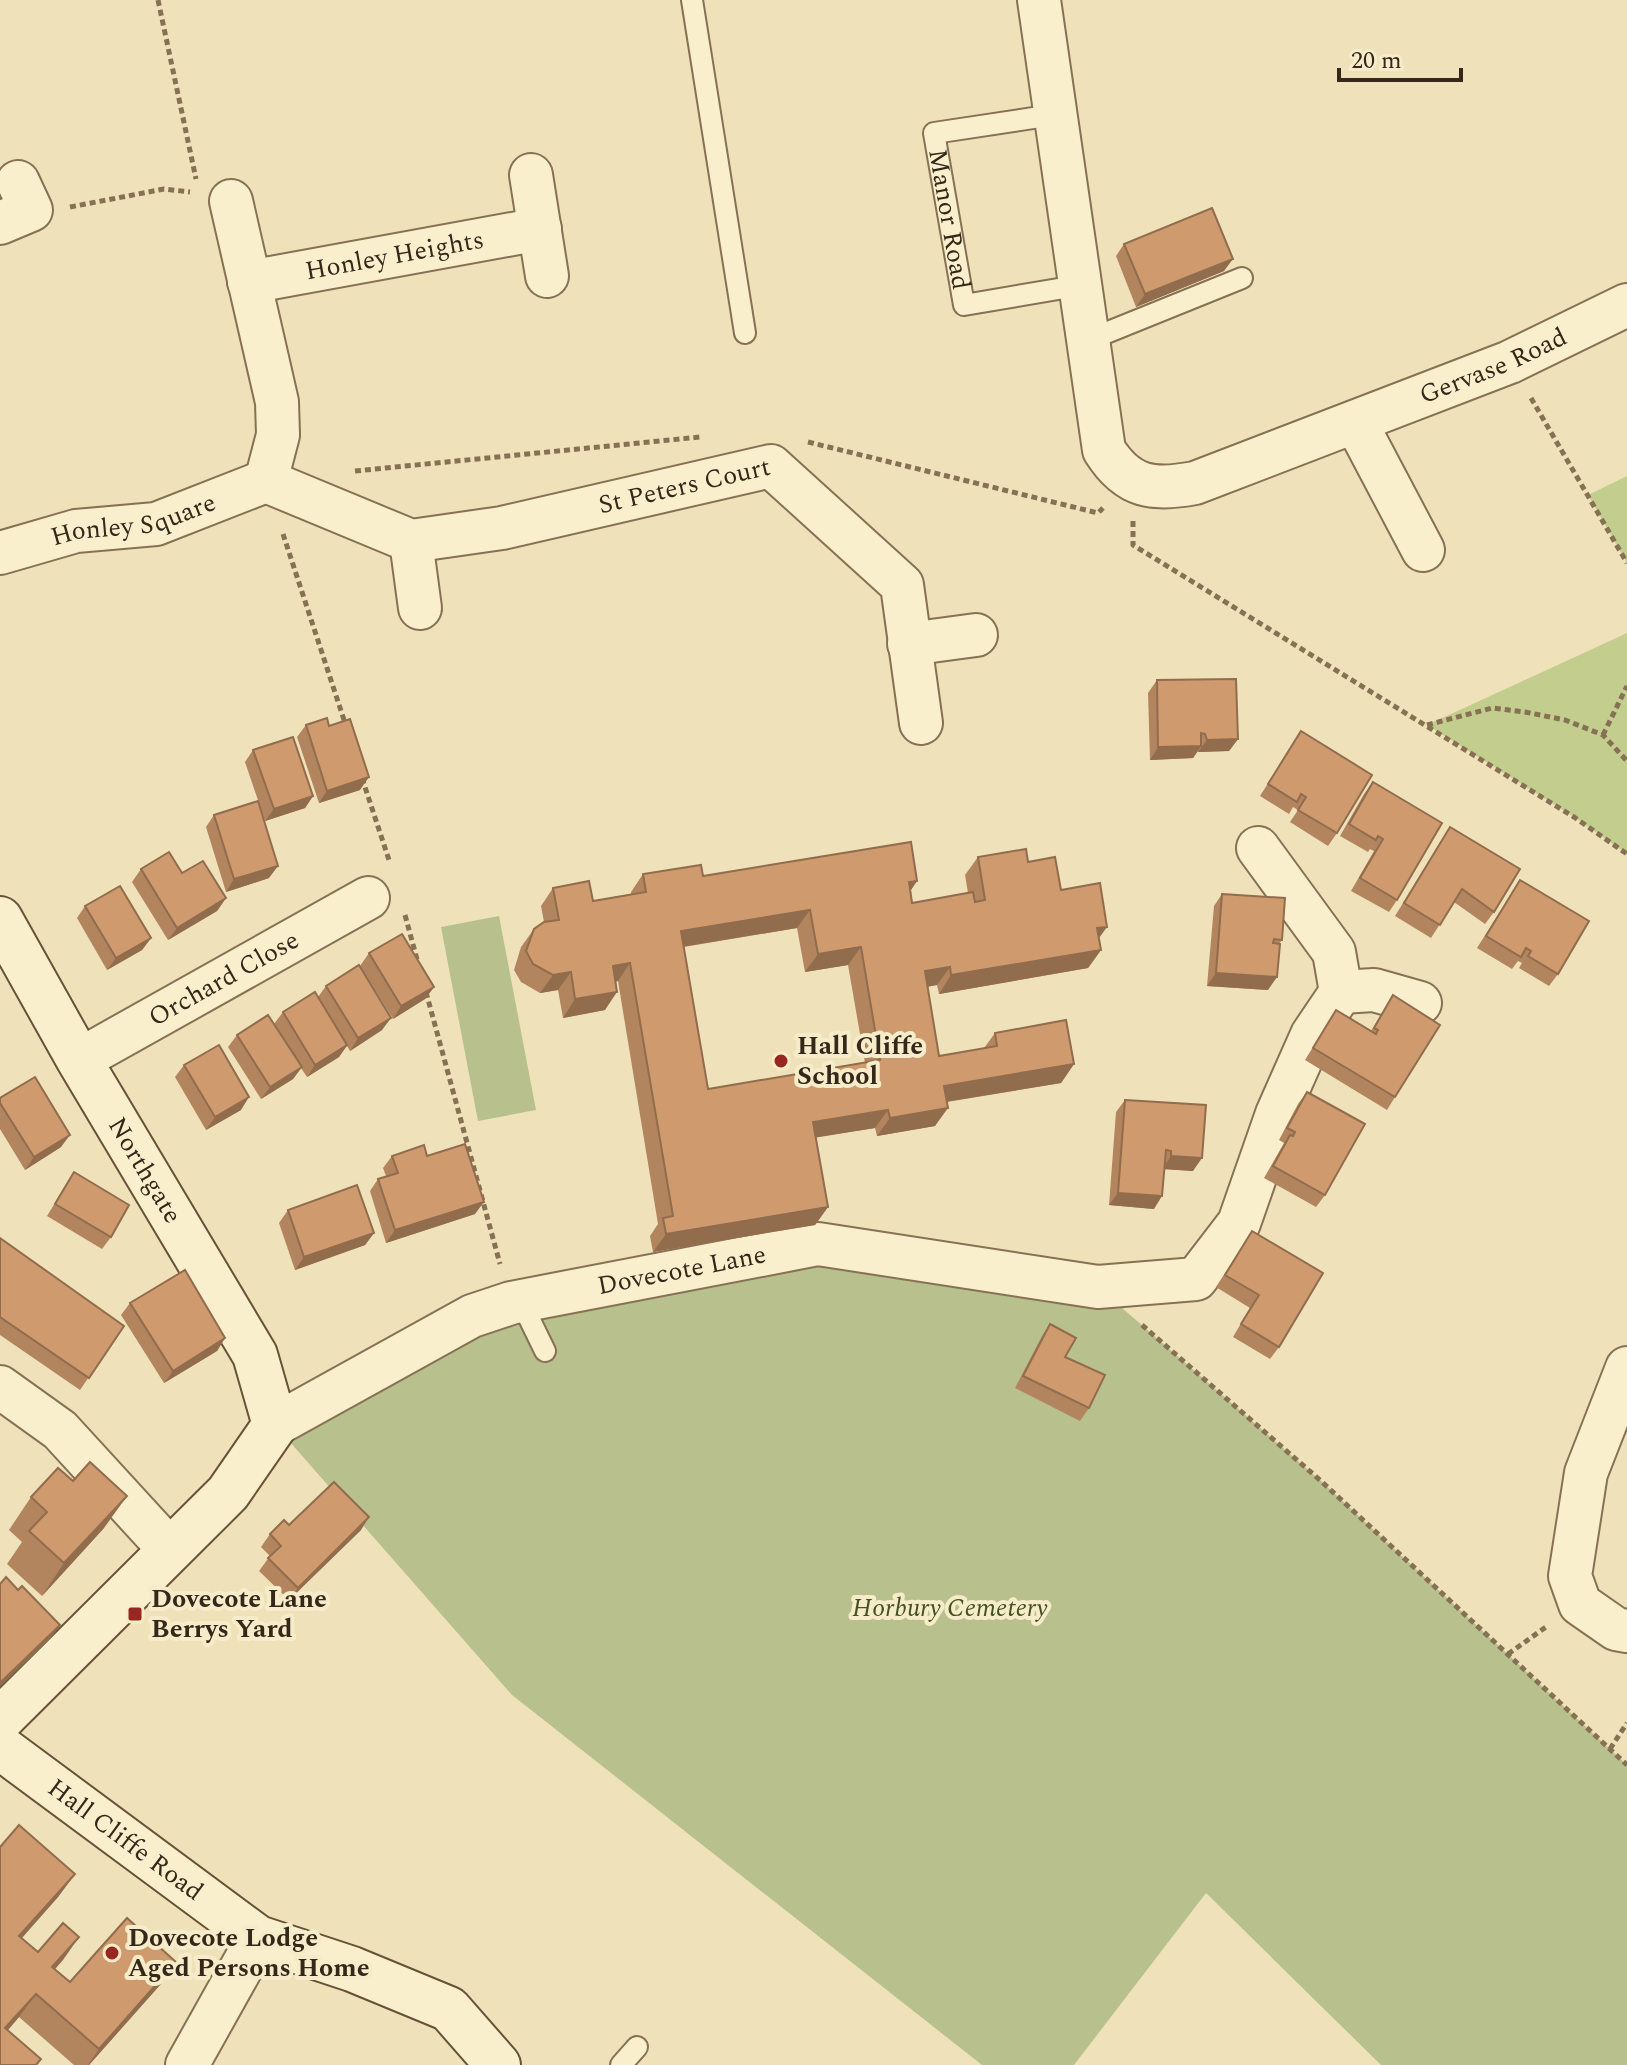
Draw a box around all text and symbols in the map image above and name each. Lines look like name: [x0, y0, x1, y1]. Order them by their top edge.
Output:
scale bar: [1339, 32, 1461, 82]
text: 20 m: [1351, 43, 1402, 79]
street label: Manor Road: [917, 146, 981, 293]
street label: Honley Heights: [302, 220, 487, 291]
street label: Gervase Road: [1413, 317, 1574, 415]
street label: St Peters Court: [594, 447, 774, 525]
street label: Honley Square: [46, 482, 222, 557]
street label: Orchard Close: [141, 920, 307, 1037]
place label: Hall Cliffe School: [797, 1026, 923, 1096]
marker: Hall Cliffe School: [772, 1052, 790, 1070]
street label: Northgate: [97, 1109, 192, 1231]
street label: Dovecote Lane: [594, 1234, 769, 1306]
place label: Dovecote Lane Berrys Yard: [151, 1579, 327, 1649]
park label: Horbury Cemetery: [852, 1588, 1048, 1628]
marker: Dovecote Lane Berrys Yard: [126, 1605, 144, 1623]
street label: Hall Cliffe Road: [39, 1769, 212, 1911]
place label: Dovecote Lodge Aged Persons Home: [128, 1918, 370, 1988]
marker: Dovecote Lodge Aged Persons Home: [103, 1944, 121, 1962]

